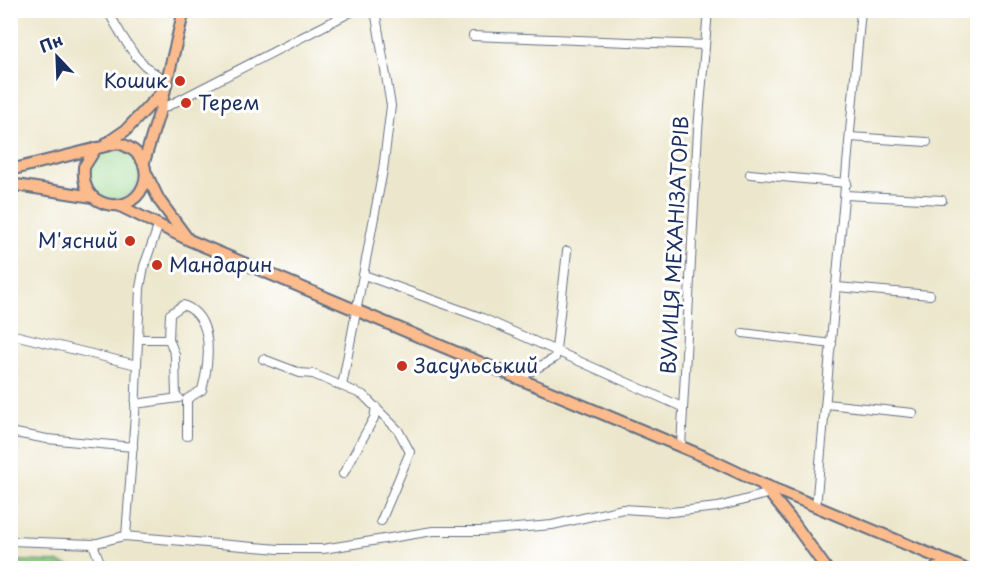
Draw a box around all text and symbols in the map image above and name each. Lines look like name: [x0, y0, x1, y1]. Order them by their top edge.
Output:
north arrow: [27, 27, 87, 87]
text: Пн: [35, 27, 66, 58]
place label: Кошик: [104, 65, 168, 95]
marker: Кошик: [173, 74, 187, 88]
place label: Терем: [198, 87, 260, 117]
marker: Терем: [179, 96, 193, 110]
street label: ВУЛИЦЯ МЕХАНІЗАТОРІВ: [652, 115, 696, 375]
place label: М'ясний: [38, 225, 118, 255]
marker: М'ясний: [123, 234, 137, 248]
place label: Мандарин: [169, 249, 272, 279]
marker: Мандарин: [150, 258, 164, 272]
place label: Засульський: [413, 350, 538, 380]
marker: Засульський: [395, 359, 409, 373]

